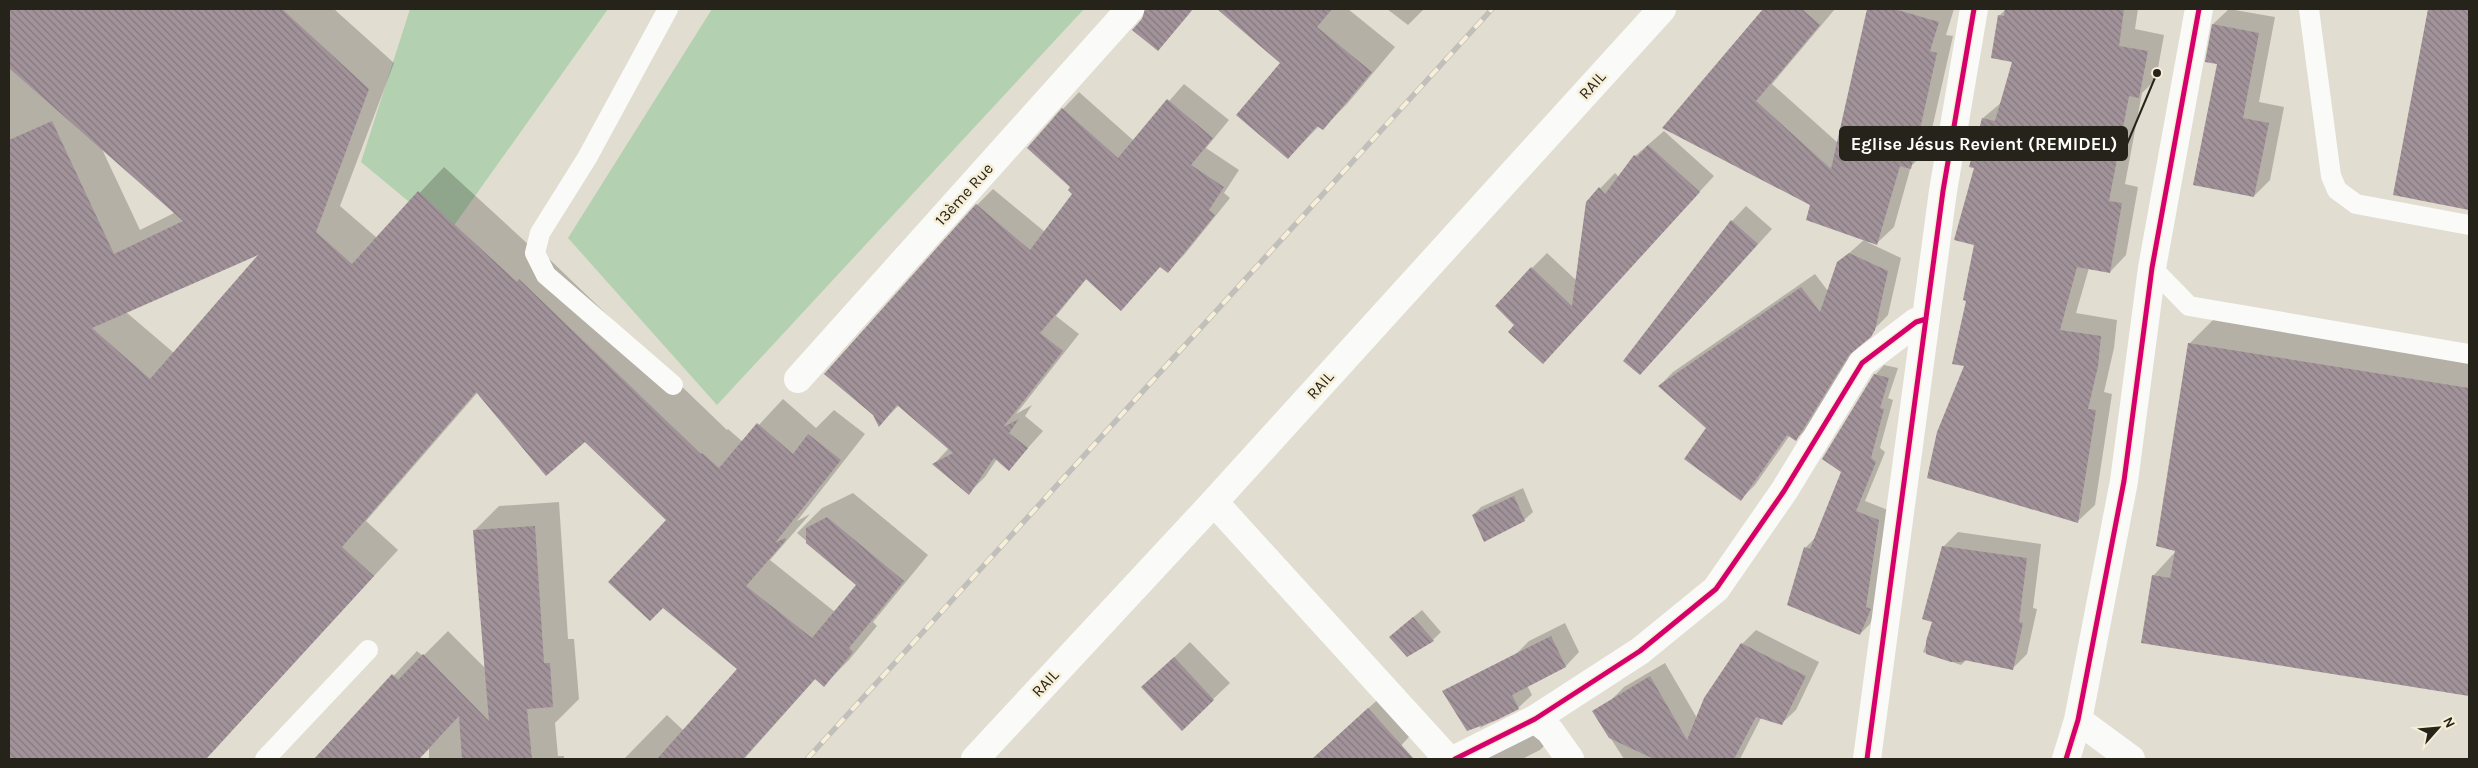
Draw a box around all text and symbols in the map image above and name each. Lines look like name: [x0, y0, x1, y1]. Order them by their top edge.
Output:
street label: RAIL: [1575, 67, 1610, 103]
callout: Eglise Jésus Revient (REMIDEL): [1840, 127, 2127, 160]
text: Eglise Jésus Revient (REMIDEL): [1851, 133, 2117, 155]
street label: 13ème Rue: [931, 159, 997, 229]
street label: RAIL: [1303, 367, 1338, 403]
street label: RAIL: [1027, 665, 1063, 701]
north arrow: [2413, 703, 2463, 753]
text: N: [2439, 714, 2459, 731]

